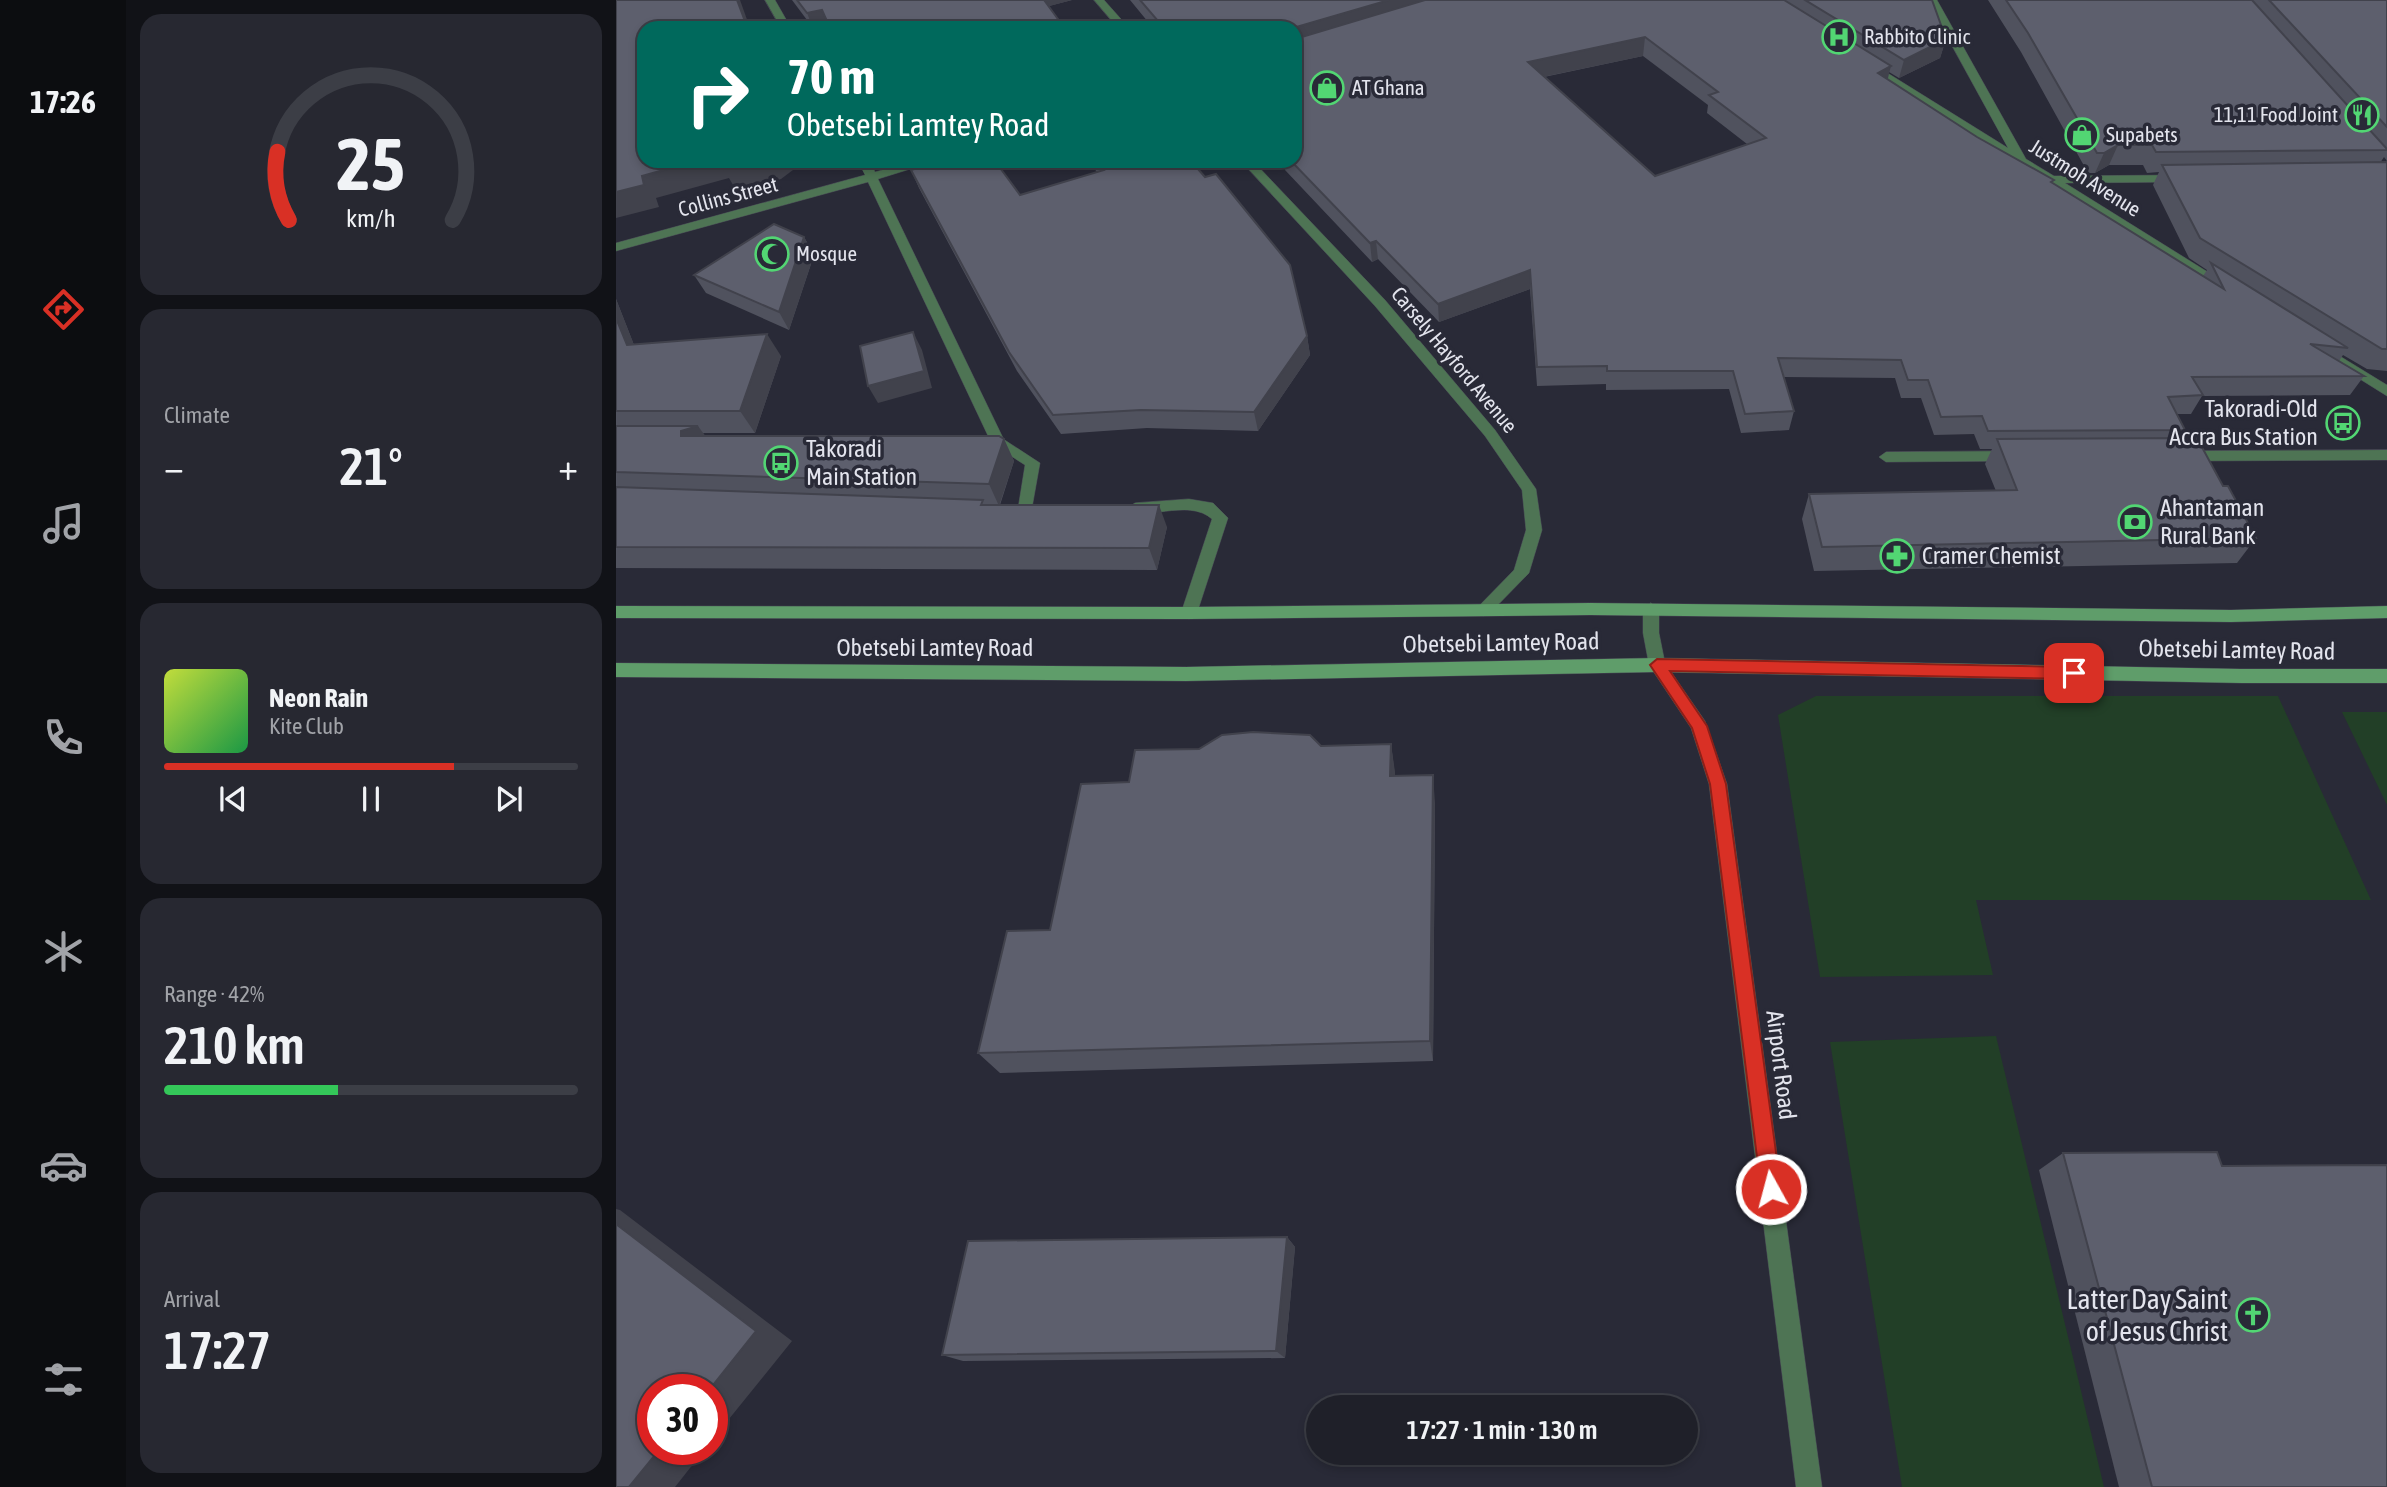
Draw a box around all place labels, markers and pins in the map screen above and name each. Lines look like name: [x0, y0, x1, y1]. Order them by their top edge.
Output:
hospital icon: Rabbito Clinic: [1820, 18, 1858, 56]
place label: Rabbito Clinic: [1864, 24, 1970, 48]
shop icon: AT Ghana: [1308, 69, 1346, 107]
place label: AT Ghana: [1352, 75, 1425, 99]
restaurant icon: 11,11 Food Joint: [2343, 96, 2381, 134]
place label: 11,11 Food Joint: [2214, 102, 2338, 126]
shop icon: Supabets: [2063, 116, 2101, 154]
place label: Supabets: [2106, 122, 2178, 146]
mosque icon: Mosque: [753, 235, 791, 273]
place label: Mosque: [796, 241, 857, 265]
place label: Takoradi-Old Accra Bus Station: [2169, 395, 2318, 450]
bus stop icon: Takoradi-Old Accra Bus Station: [2324, 404, 2362, 442]
place label: Takoradi Main Station: [806, 435, 917, 490]
bus stop icon: Takoradi Main Station: [762, 444, 800, 482]
place label: Ahantaman Rural Bank: [2160, 494, 2264, 549]
bank icon: Ahantaman Rural Bank: [2116, 503, 2154, 541]
pharmacy icon: Cramer Chemist: [1878, 537, 1916, 575]
place label: Cramer Chemist: [1922, 542, 2061, 569]
pin: [2044, 643, 2104, 703]
place label: Latter Day Saint of Jesus Christ: [2067, 1283, 2228, 1347]
church icon: Latter Day Saint of Jesus Christ: [2234, 1296, 2272, 1334]

